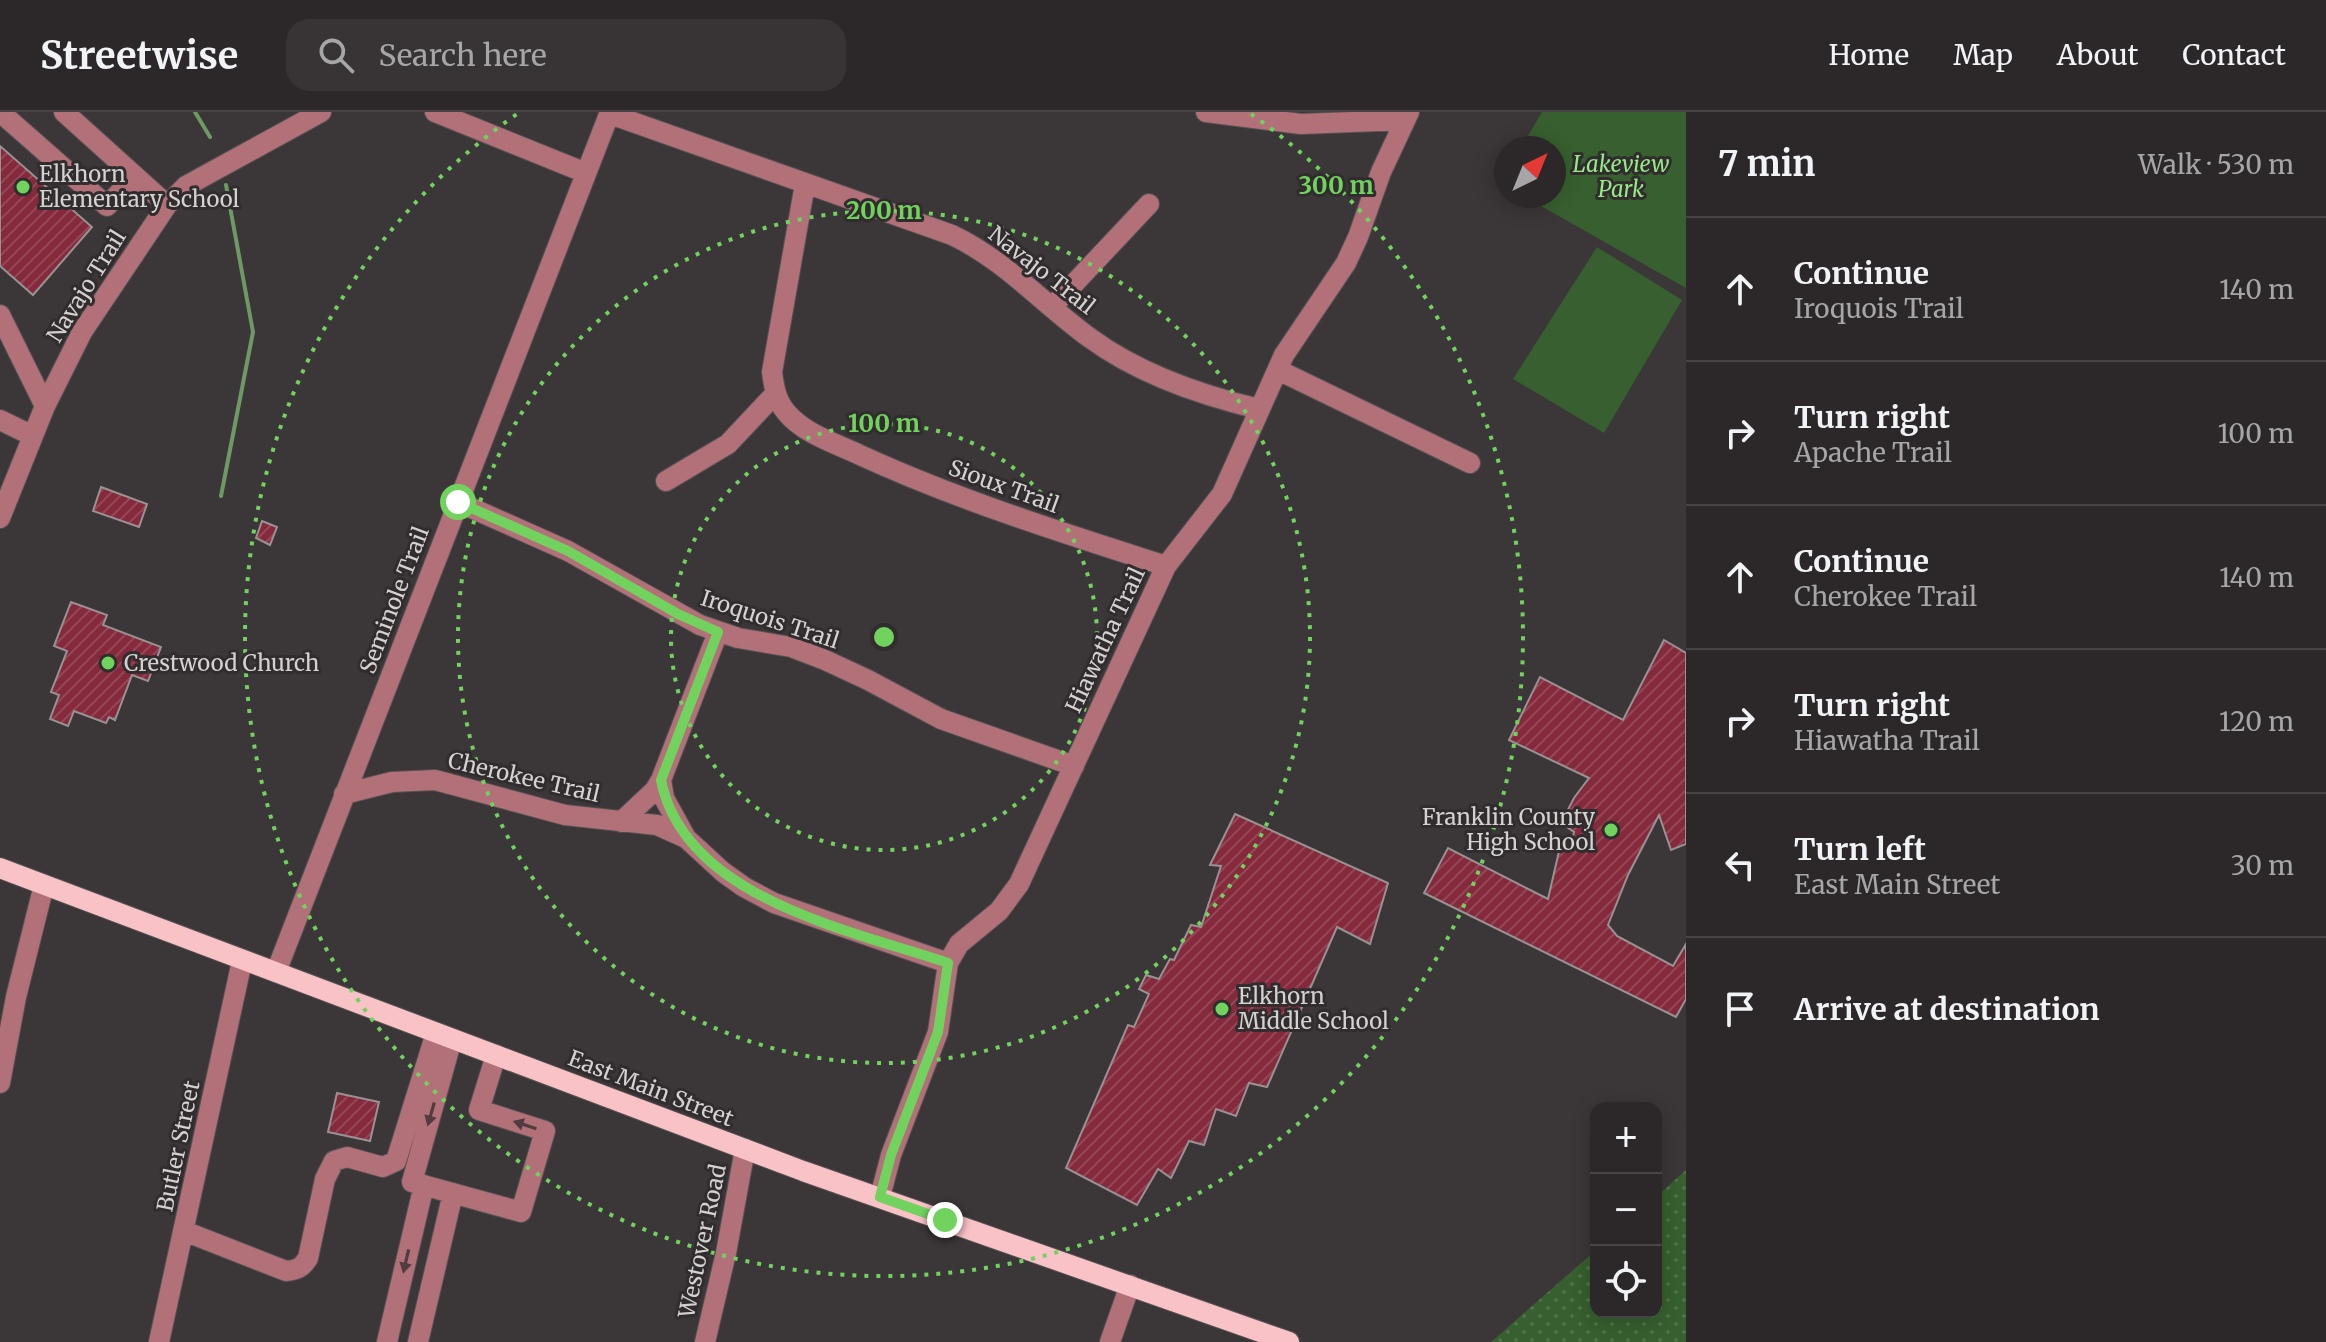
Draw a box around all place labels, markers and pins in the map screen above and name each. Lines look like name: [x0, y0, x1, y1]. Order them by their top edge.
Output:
place label: Elkhorn Elementary School: [39, 160, 240, 213]
marker: Elkhorn Elementary School: [14, 178, 32, 196]
centre of rings: [870, 623, 898, 651]
place label: Crestwood Church: [124, 649, 320, 677]
marker: Crestwood Church: [99, 654, 117, 672]
place label: Franklin County High School: [1422, 803, 1595, 856]
marker: Franklin County High School: [1602, 821, 1620, 839]
place label: Elkhorn Middle School: [1238, 982, 1389, 1035]
marker: Elkhorn Middle School: [1213, 1000, 1231, 1018]

